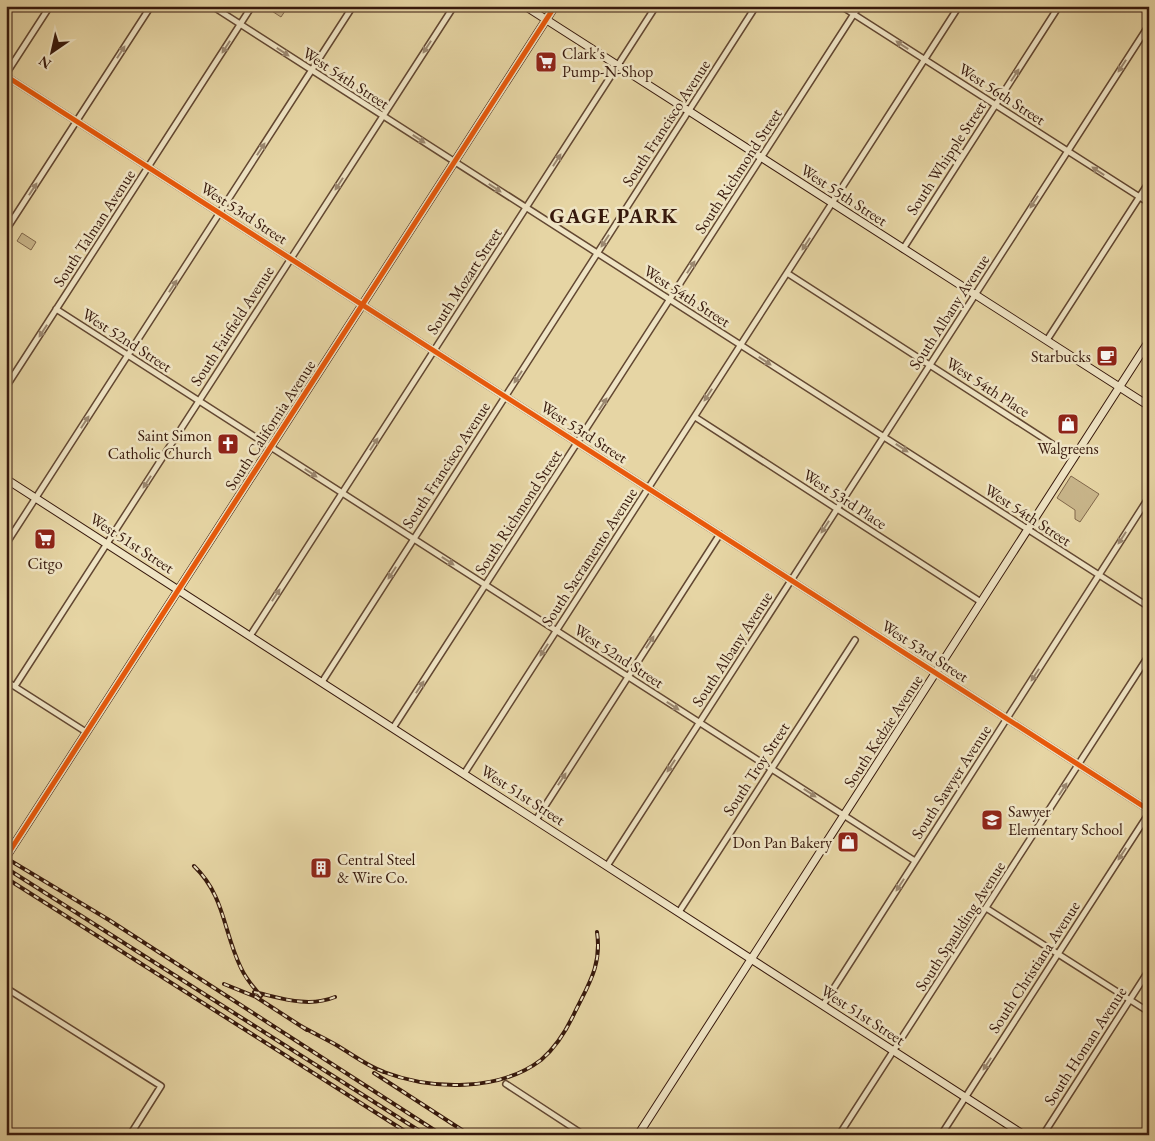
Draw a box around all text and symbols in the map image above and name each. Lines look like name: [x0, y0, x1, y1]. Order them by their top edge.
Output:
north arrow: [28, 28, 78, 78]
one-way arrow: [221, 41, 231, 54]
one-way arrow: [422, 41, 432, 54]
one-way arrow: [896, 41, 909, 50]
street label: West 54th Street: [298, 42, 394, 114]
place label: Clark's Pump-N-Shop: [562, 43, 653, 82]
one-way arrow: [116, 46, 126, 59]
one-way arrow: [276, 47, 289, 56]
supermarket icon: Clark's Pump-N-Shop: [534, 50, 558, 74]
text: N: [34, 52, 54, 73]
street label: South Francisco Avenue: [617, 55, 715, 191]
street label: West 56th Street: [954, 58, 1050, 130]
one-way arrow: [1118, 59, 1127, 72]
one-way arrow: [1010, 69, 1020, 82]
street label: South Whipple Street: [901, 97, 991, 219]
street label: South Richmond Street: [690, 104, 786, 238]
one-way arrow: [413, 135, 426, 144]
one-way arrow: [256, 143, 266, 156]
one-way arrow: [552, 153, 562, 166]
street label: West 55th Street: [796, 159, 892, 231]
street label: South Talman Avenue: [48, 165, 140, 291]
one-way arrow: [1091, 166, 1105, 175]
street label: West 53rd Street: [196, 177, 292, 249]
one-way arrow: [334, 177, 344, 190]
one-way arrow: [28, 182, 37, 195]
one-way arrow: [489, 183, 502, 193]
one-way arrow: [1030, 196, 1039, 209]
district label: GAGE PARK: [550, 202, 678, 229]
street label: South Mozart Street: [422, 224, 506, 338]
one-way arrow: [601, 234, 610, 247]
one-way arrow: [801, 238, 811, 251]
street label: South Albany Avenue: [904, 250, 994, 374]
street label: West 54th Street: [639, 260, 735, 332]
one-way arrow: [686, 260, 696, 274]
street label: South Fairfield Avenue: [185, 262, 279, 390]
one-way arrow: [168, 279, 178, 293]
street label: West 52nd Street: [78, 303, 176, 377]
one-way arrow: [38, 324, 47, 337]
cafe icon: Starbucks: [1095, 344, 1119, 368]
place label: Starbucks: [1031, 346, 1091, 367]
street label: West 54th Place: [942, 352, 1034, 422]
street label: South California Avenue: [220, 356, 320, 494]
one-way arrow: [758, 356, 771, 365]
one-way arrow: [513, 371, 522, 384]
one-way arrow: [704, 389, 713, 402]
street label: West 53rd Street: [536, 396, 632, 468]
street label: South Francisco Avenue: [397, 397, 495, 533]
one-way arrow: [598, 397, 608, 410]
shop icon: Walgreens: [1056, 412, 1080, 436]
one-way arrow: [80, 416, 90, 429]
place label: Saint Simon Catholic Church: [108, 425, 213, 464]
church icon: Saint Simon Catholic Church: [216, 432, 240, 456]
one-way arrow: [369, 437, 379, 450]
place label: Walgreens: [1037, 438, 1099, 459]
one-way arrow: [895, 444, 908, 453]
street label: South Richmond Street: [470, 445, 566, 579]
street label: West 53rd Place: [799, 464, 891, 534]
one-way arrow: [305, 468, 318, 478]
one-way arrow: [142, 475, 151, 489]
street label: West 54th Street: [980, 479, 1076, 551]
street label: South Sacramento Avenue: [536, 484, 642, 630]
street label: West 51st Street: [86, 508, 178, 578]
one-way arrow: [821, 520, 830, 534]
supermarket icon: Citgo: [33, 527, 57, 551]
one-way arrow: [1118, 532, 1127, 545]
place label: Citgo: [27, 553, 63, 574]
one-way arrow: [441, 556, 455, 566]
one-way arrow: [387, 566, 396, 579]
street label: South Albany Avenue: [687, 587, 777, 711]
one-way arrow: [272, 588, 281, 601]
street label: West 53rd Street: [877, 615, 973, 687]
street label: West 52nd Street: [570, 619, 668, 693]
one-way arrow: [646, 636, 655, 649]
one-way arrow: [540, 643, 549, 656]
one-way arrow: [1030, 668, 1039, 682]
street label: South Kedzie Avenue: [839, 670, 927, 792]
one-way arrow: [415, 681, 425, 694]
one-way arrow: [666, 701, 680, 710]
street label: South Troy Street: [718, 718, 794, 820]
street label: South Sawyer Avenue: [906, 721, 996, 843]
street label: West 51st Street: [477, 760, 569, 830]
one-way arrow: [666, 760, 676, 773]
one-way arrow: [557, 772, 567, 786]
one-way arrow: [1058, 782, 1067, 796]
one-way arrow: [803, 789, 816, 798]
place label: Sawyer Elementary School: [1008, 801, 1123, 840]
school or university icon: Sawyer Elementary School: [980, 808, 1004, 832]
shop icon: Don Pan Bakery: [836, 830, 860, 854]
place label: Don Pan Bakery: [732, 832, 833, 853]
one-way arrow: [1118, 847, 1127, 860]
place label: Central Steel & Wire Co.: [337, 849, 416, 888]
building icon: Central Steel & Wire Co.: [309, 856, 333, 880]
street label: South Spaulding Avenue: [910, 857, 1010, 995]
one-way arrow: [895, 879, 904, 892]
street label: South Christiana Avenue: [983, 897, 1085, 1037]
street label: West 51st Street: [817, 980, 909, 1050]
street label: South Homan Avenue: [1039, 983, 1131, 1109]
one-way arrow: [982, 1057, 992, 1071]

